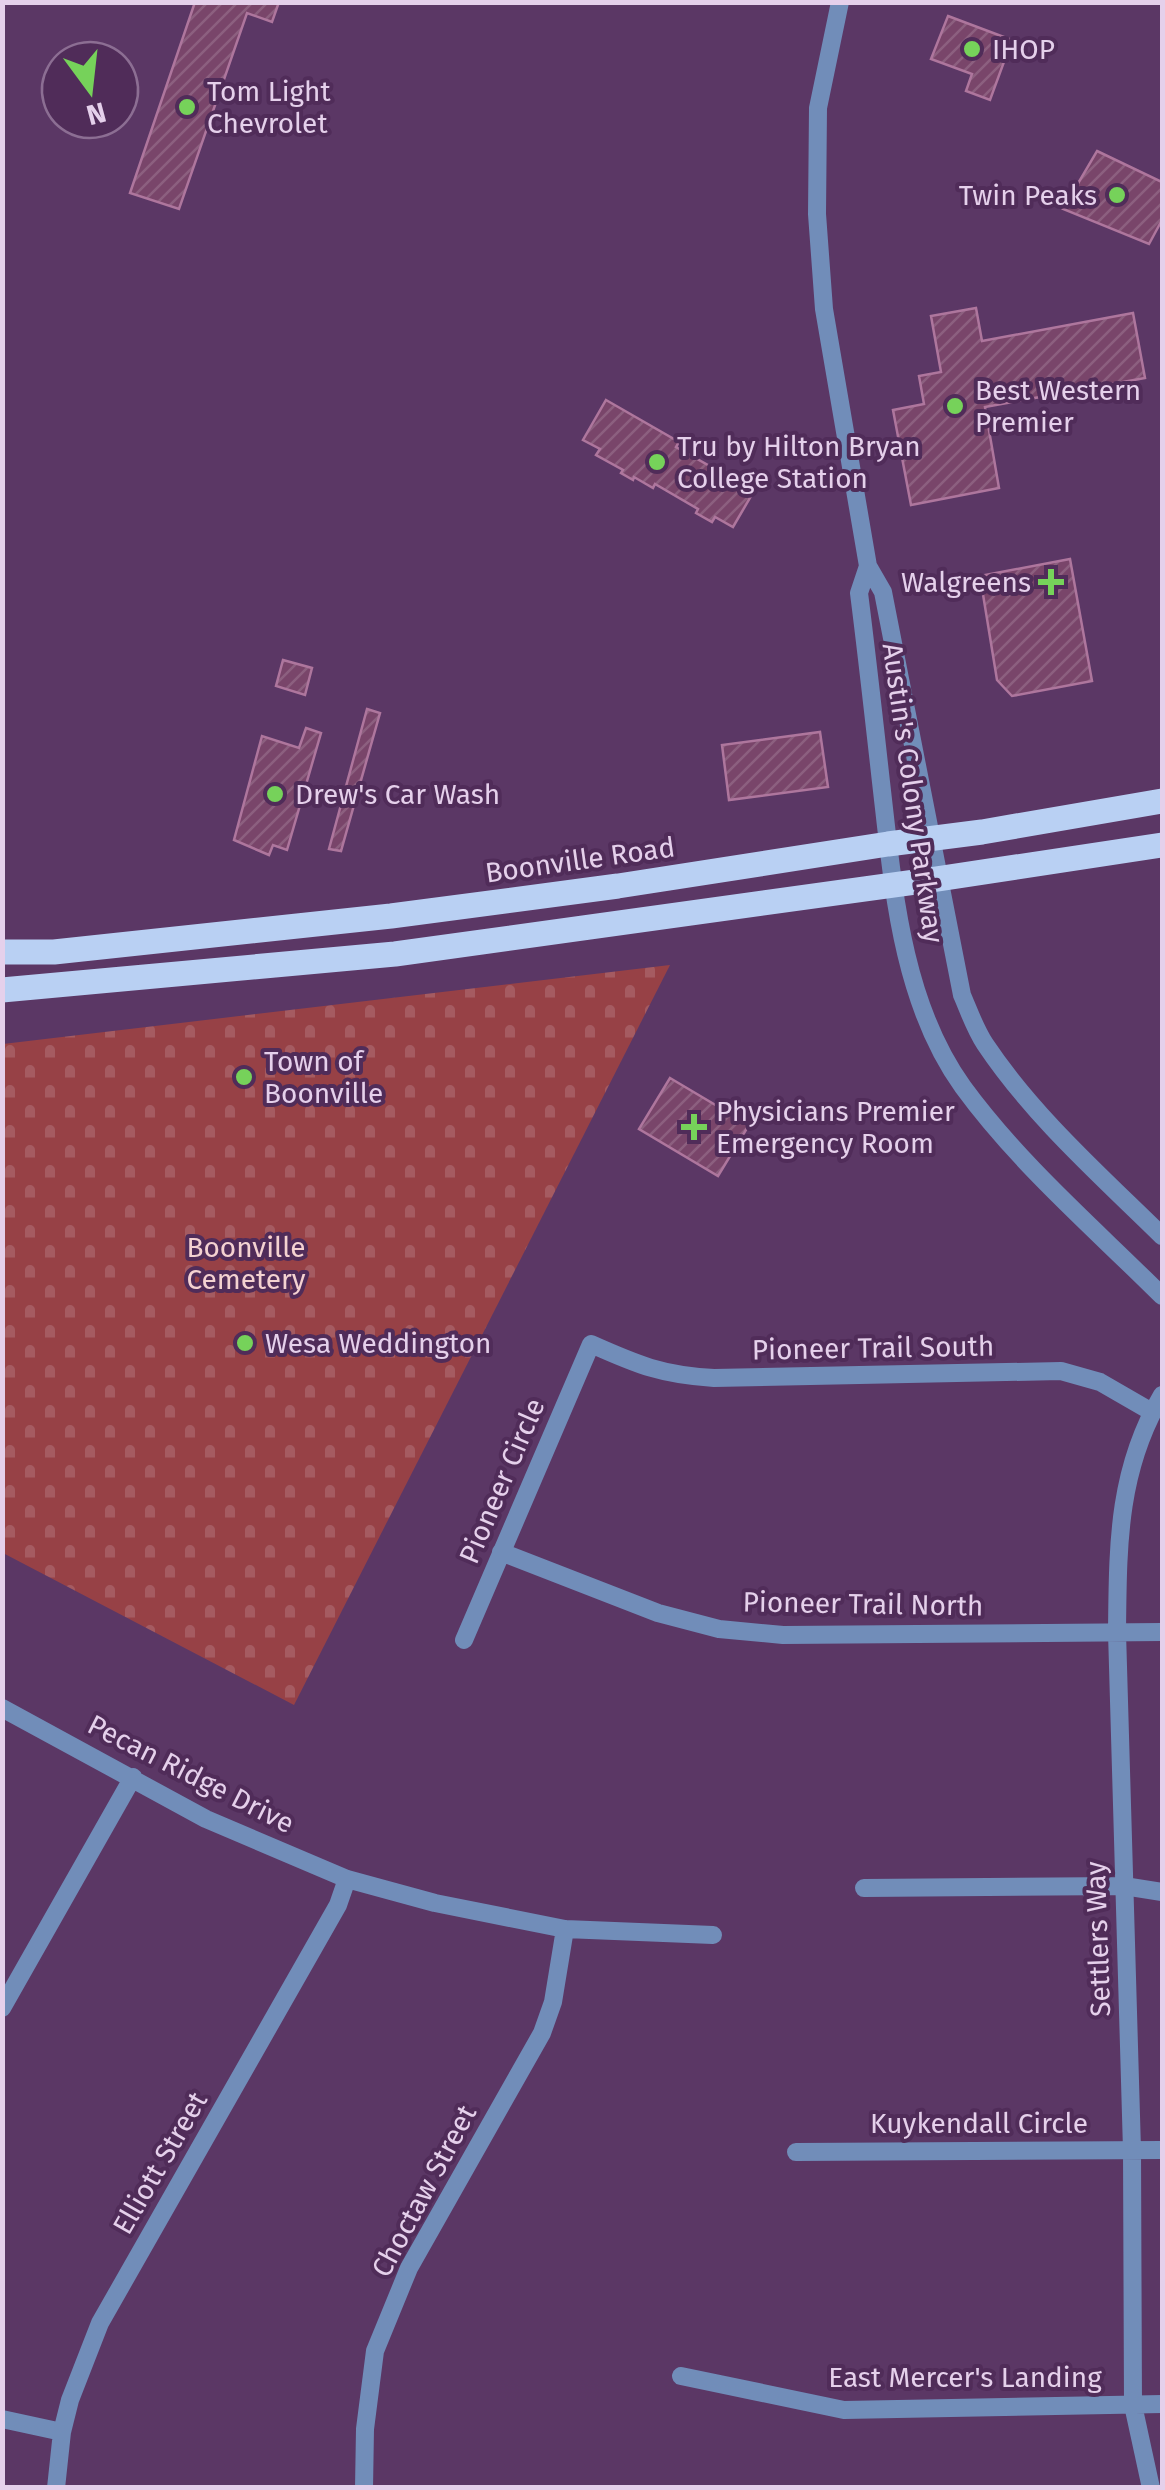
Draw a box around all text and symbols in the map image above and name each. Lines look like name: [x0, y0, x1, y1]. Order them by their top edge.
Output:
place label: IHOP: [992, 33, 1055, 66]
marker: IHOP: [961, 38, 983, 60]
north arrow: [40, 40, 140, 140]
place label: Tom Light Chevrolet: [207, 75, 332, 140]
text: N: [83, 95, 110, 132]
marker: Tom Light Chevrolet: [176, 96, 198, 118]
place label: Twin Peaks: [959, 179, 1097, 212]
marker: Twin Peaks: [1106, 184, 1128, 206]
place label: Best Western Premier: [975, 374, 1141, 439]
marker: Best Western Premier: [944, 395, 966, 417]
place label: Tru by Hilton Bryan College Station: [677, 430, 921, 495]
marker: Tru by Hilton Bryan College Station: [646, 451, 668, 473]
place label: Walgreens: [901, 566, 1031, 599]
marker: Walgreens: [1040, 571, 1062, 593]
street label: Austin's Colony Parkway: [876, 641, 950, 945]
place label: Drew's Car Wash: [295, 778, 500, 811]
marker: Drew's Car Wash: [264, 783, 286, 805]
street label: Boonville Road: [483, 830, 677, 890]
place label: Town of Boonville: [264, 1045, 383, 1110]
marker: Town of Boonville: [233, 1066, 255, 1088]
place label: Physicians Premier Emergency Room: [716, 1095, 955, 1160]
marker: Physicians Premier Emergency Room: [681, 1114, 707, 1140]
park label: Boonville Cemetery: [186, 1231, 306, 1296]
place label: Wesa Weddington: [265, 1327, 491, 1360]
street label: Pioneer Trail South: [752, 1329, 994, 1367]
marker: Wesa Weddington: [234, 1332, 256, 1354]
street label: Pioneer Circle: [452, 1394, 552, 1568]
street label: Pioneer Trail North: [742, 1585, 984, 1623]
street label: Pecan Ridge Drive: [82, 1708, 300, 1840]
street label: Settlers Way: [1079, 1860, 1117, 2017]
street label: Elliott Street: [106, 2085, 214, 2240]
street label: Choctaw Street: [365, 2099, 484, 2283]
street label: Kuykendall Circle: [870, 2107, 1088, 2140]
street label: East Mercer's Landing: [828, 2361, 1102, 2394]

